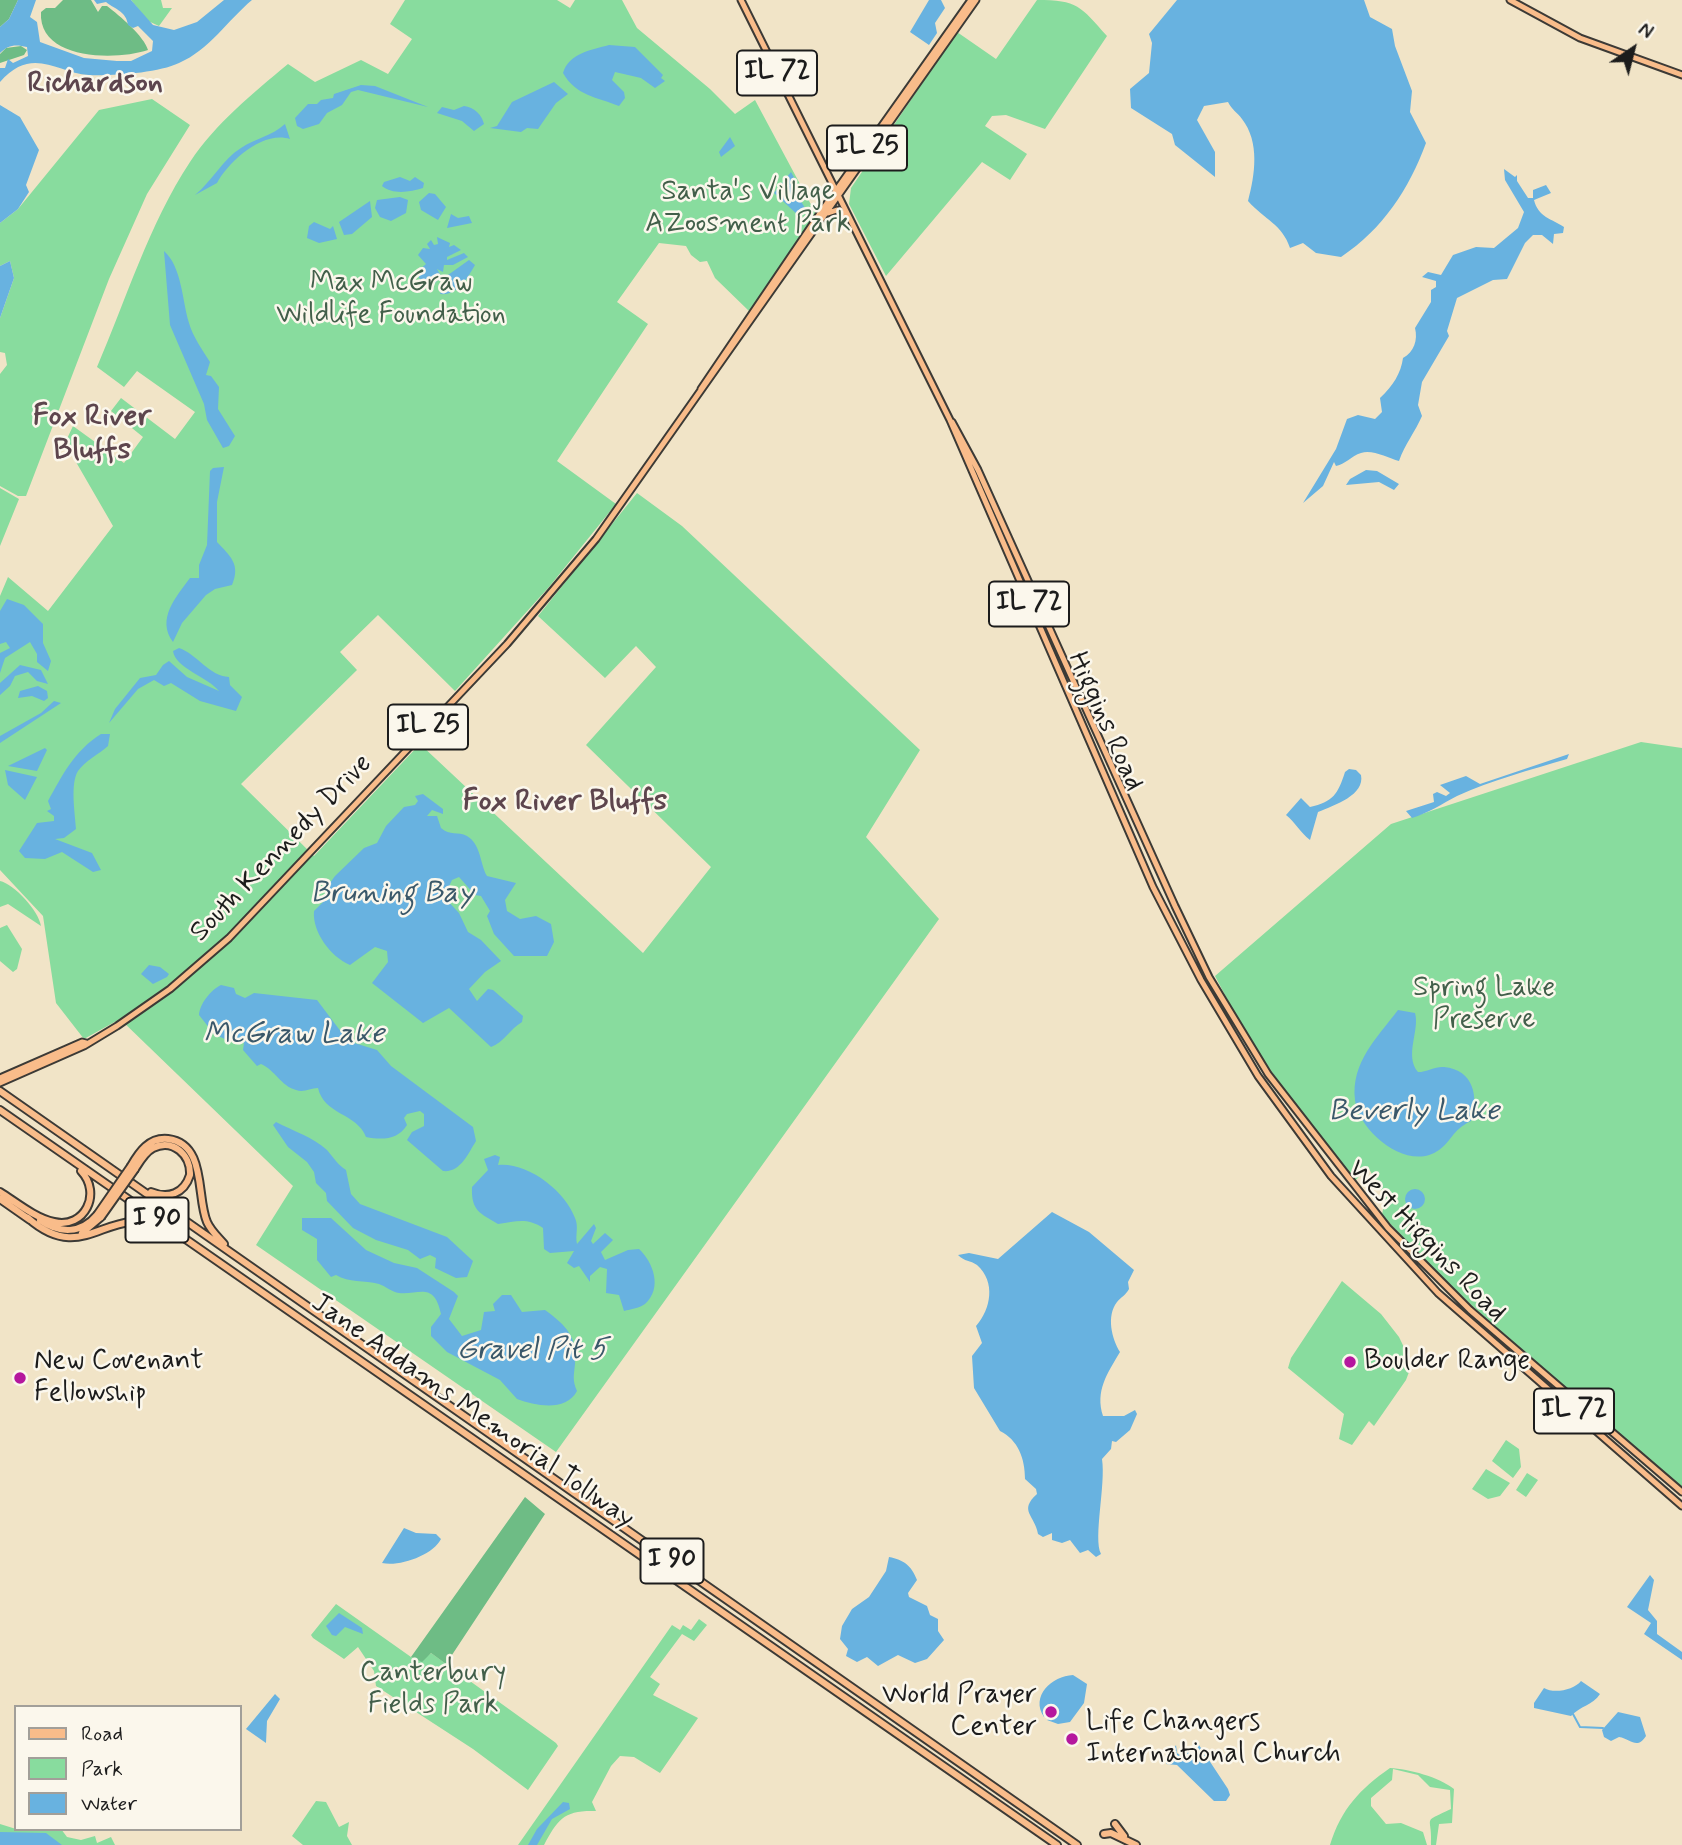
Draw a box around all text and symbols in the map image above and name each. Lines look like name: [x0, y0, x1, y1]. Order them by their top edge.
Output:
north arrow: [1598, 14, 1668, 84]
text: N: [1633, 18, 1658, 45]
road number: IL 72: [737, 50, 817, 96]
district label: Richardson: [27, 67, 163, 103]
road number: IL 25: [827, 125, 907, 170]
park label: Santa's Village AZoosment Park: [645, 176, 851, 242]
park label: Max McGraw Wildlife Foundation: [276, 267, 506, 333]
district label: Fox River Bluffs: [33, 400, 151, 470]
road number: IL 72: [989, 582, 1069, 626]
street label: Higgins Road: [1058, 647, 1150, 797]
road number: IL 25: [388, 705, 468, 750]
street label: South Kennedy Drive: [184, 748, 380, 950]
district label: Fox River Bluffs: [463, 785, 667, 821]
water label: Bruning Bay: [310, 877, 474, 913]
park label: Spring Lake Preserve: [1413, 972, 1555, 1038]
water label: McGraw Lake: [204, 1018, 384, 1054]
water label: Beverly Lake: [1328, 1095, 1500, 1131]
street label: West Higgins Road: [1340, 1154, 1512, 1330]
road number: I 90: [125, 1198, 188, 1242]
street label: Jane Addams Memorial Tollway: [304, 1287, 640, 1537]
water label: Gravel Pit 5: [457, 1334, 607, 1370]
place label: New Covenant Fellowship: [34, 1345, 203, 1411]
place label: Boulder Range: [1364, 1345, 1530, 1379]
marker: Boulder Range: [1342, 1354, 1358, 1370]
marker: New Covenant Fellowship: [12, 1370, 28, 1386]
road number: IL 72: [1534, 1388, 1614, 1434]
road number: I 90: [640, 1538, 704, 1584]
park label: Canterbury Fields Park: [360, 1657, 506, 1723]
place label: World Prayer Center: [882, 1679, 1037, 1745]
marker: World Prayer Center: [1043, 1704, 1059, 1720]
legend: [14, 1705, 242, 1831]
place label: Life Changers International Church: [1086, 1706, 1341, 1772]
text: Road: [81, 1720, 123, 1748]
marker: Life Changers International Church: [1064, 1731, 1080, 1747]
text: Park: [81, 1755, 123, 1783]
text: Water: [81, 1790, 137, 1818]

